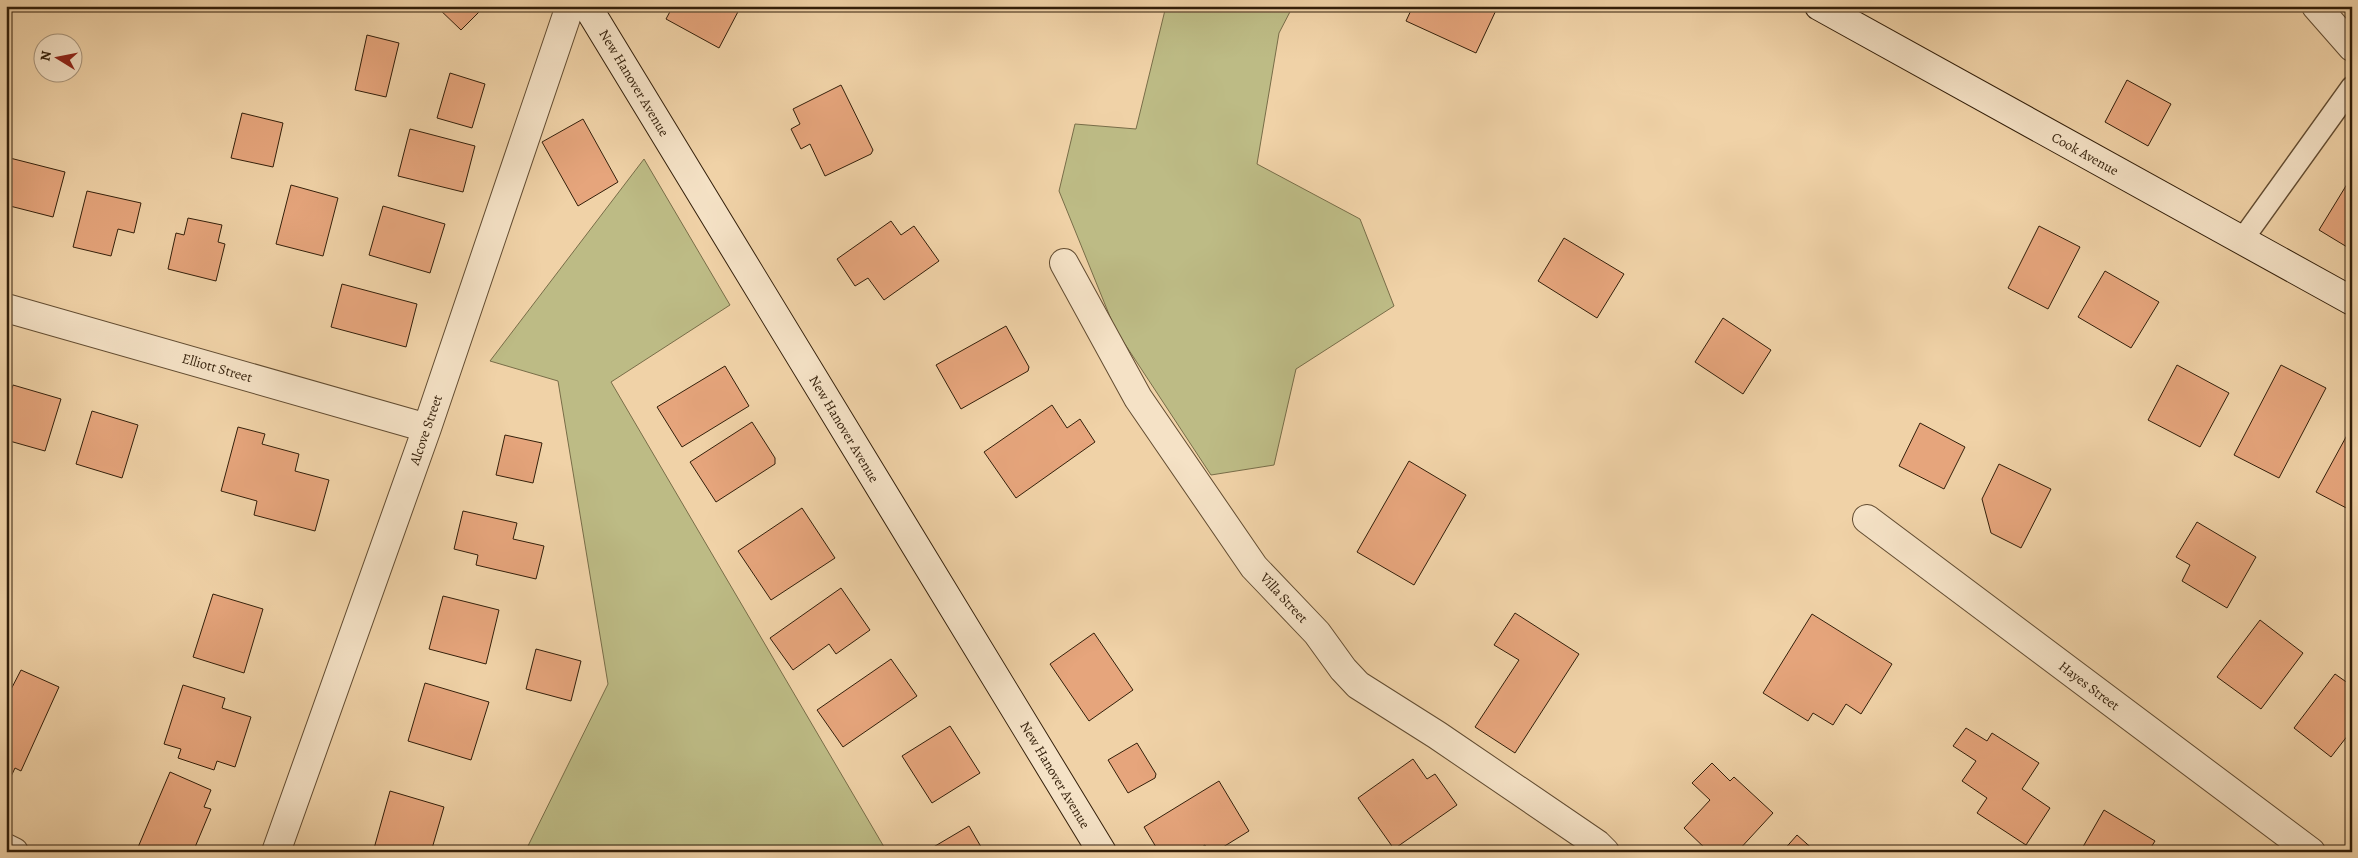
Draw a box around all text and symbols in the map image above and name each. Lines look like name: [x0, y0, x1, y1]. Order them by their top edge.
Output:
street label: New Hanover Avenue: [594, 26, 674, 140]
north arrow: [32, 32, 82, 82]
text: N: [35, 49, 56, 63]
street label: Cook Avenue: [2048, 128, 2122, 180]
street label: Elliott Street: [180, 349, 255, 387]
street label: New Hanover Avenue: [804, 372, 884, 486]
street label: Alcove Street: [405, 392, 447, 469]
street label: Villa Street: [1255, 568, 1313, 628]
street label: Hayes Street: [2055, 657, 2124, 715]
street label: New Hanover Avenue: [1015, 718, 1095, 832]

